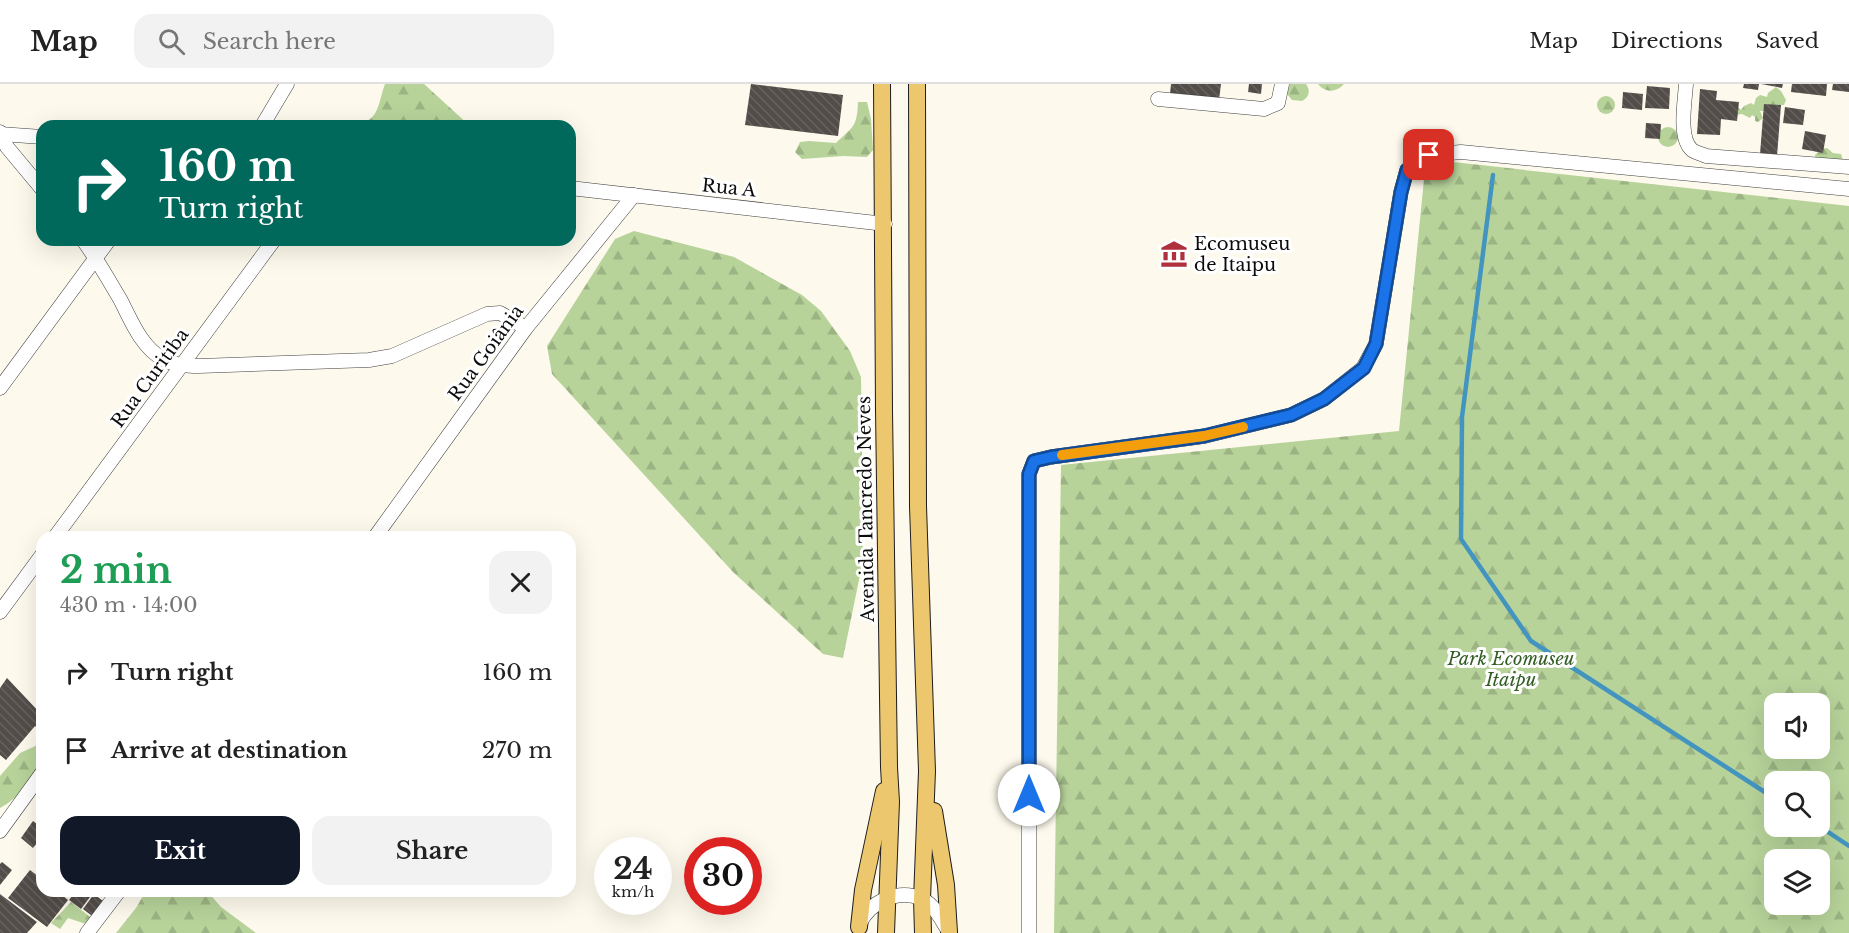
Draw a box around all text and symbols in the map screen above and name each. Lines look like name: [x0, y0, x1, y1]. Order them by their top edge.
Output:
search box: [134, 14, 554, 68]
text: Map: [30, 24, 98, 59]
icon: search: [155, 25, 188, 58]
text: Search here: [203, 28, 336, 55]
text: Map: [1529, 28, 1578, 54]
text: Directions: [1611, 28, 1723, 54]
text: Saved: [1756, 28, 1819, 54]
pin: [1403, 129, 1454, 180]
icon: arrive: [1412, 138, 1445, 171]
text: 160 m: [159, 140, 295, 192]
icon: right: [60, 144, 138, 222]
street label: Rua A: [701, 174, 758, 202]
text: Turn right: [159, 192, 303, 225]
place label: Ecomuseu de Itaipu: [1194, 233, 1290, 276]
museum icon: Ecomuseu de Itaipu: [1159, 239, 1189, 269]
street label: Rua Goiânia: [444, 301, 528, 405]
street label: Rua Curitiba: [107, 324, 193, 432]
street label: Avenida Tancredo Neves: [853, 396, 879, 623]
text: 2 min: [60, 548, 172, 593]
button: close: [489, 551, 552, 614]
text: 430 m · 14:00: [60, 593, 198, 617]
park label: Park Ecomuseu Itaipu: [1447, 648, 1575, 691]
icon: right: [60, 656, 93, 689]
text: Turn right: [111, 659, 233, 686]
text: 160 m: [482, 659, 552, 686]
map controls: [1764, 693, 1830, 915]
button: sound: [1764, 693, 1830, 759]
icon: arrive: [60, 734, 93, 767]
text: Arrive at destination: [111, 737, 348, 764]
text: 270 m: [482, 737, 552, 764]
position arrow: [997, 763, 1061, 827]
button: search: [1764, 771, 1830, 837]
button: Exit: [60, 816, 300, 885]
button: Share: [312, 816, 552, 885]
speed limit sign: 30: [684, 837, 762, 915]
button: layers: [1764, 849, 1830, 915]
text: 24: [613, 850, 653, 887]
text: km/h: [612, 882, 654, 901]

